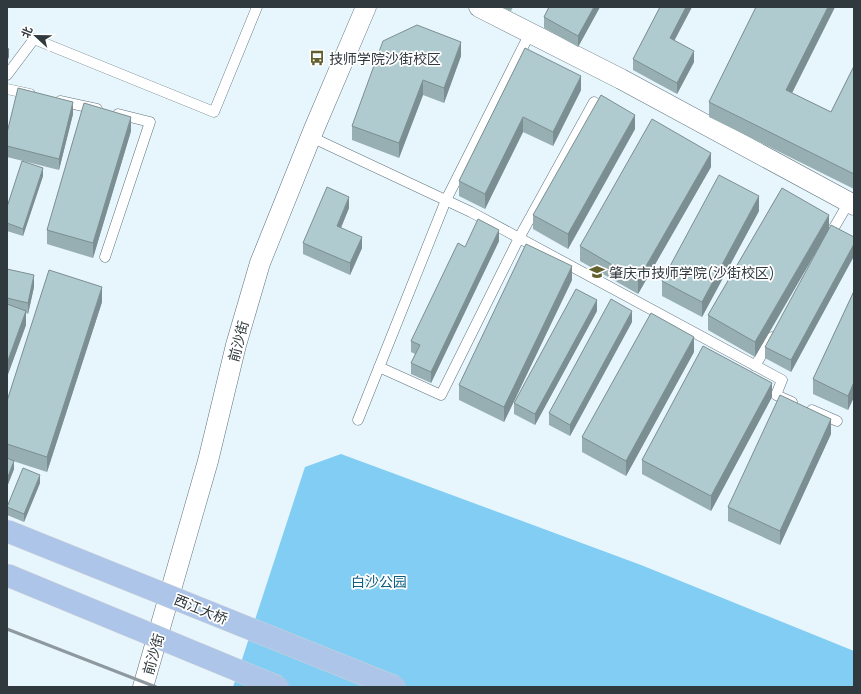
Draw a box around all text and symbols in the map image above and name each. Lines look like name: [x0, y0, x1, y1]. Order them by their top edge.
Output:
north arrow: [16, 16, 56, 56]
text: 北: [17, 24, 35, 40]
bus stop icon: 技师学院沙街校区: [308, 49, 326, 67]
place label: 技师学院沙街校区: [329, 49, 441, 68]
school or university icon: 肇庆市技师学院(沙街校区): [588, 263, 606, 281]
place label: 肇庆市技师学院(沙街校区): [609, 263, 775, 282]
street label: 前沙街: [223, 318, 253, 364]
park label: 白沙公园: [351, 572, 407, 591]
street label: 西江大桥: [171, 590, 231, 628]
street label: 前沙街: [138, 631, 168, 677]

